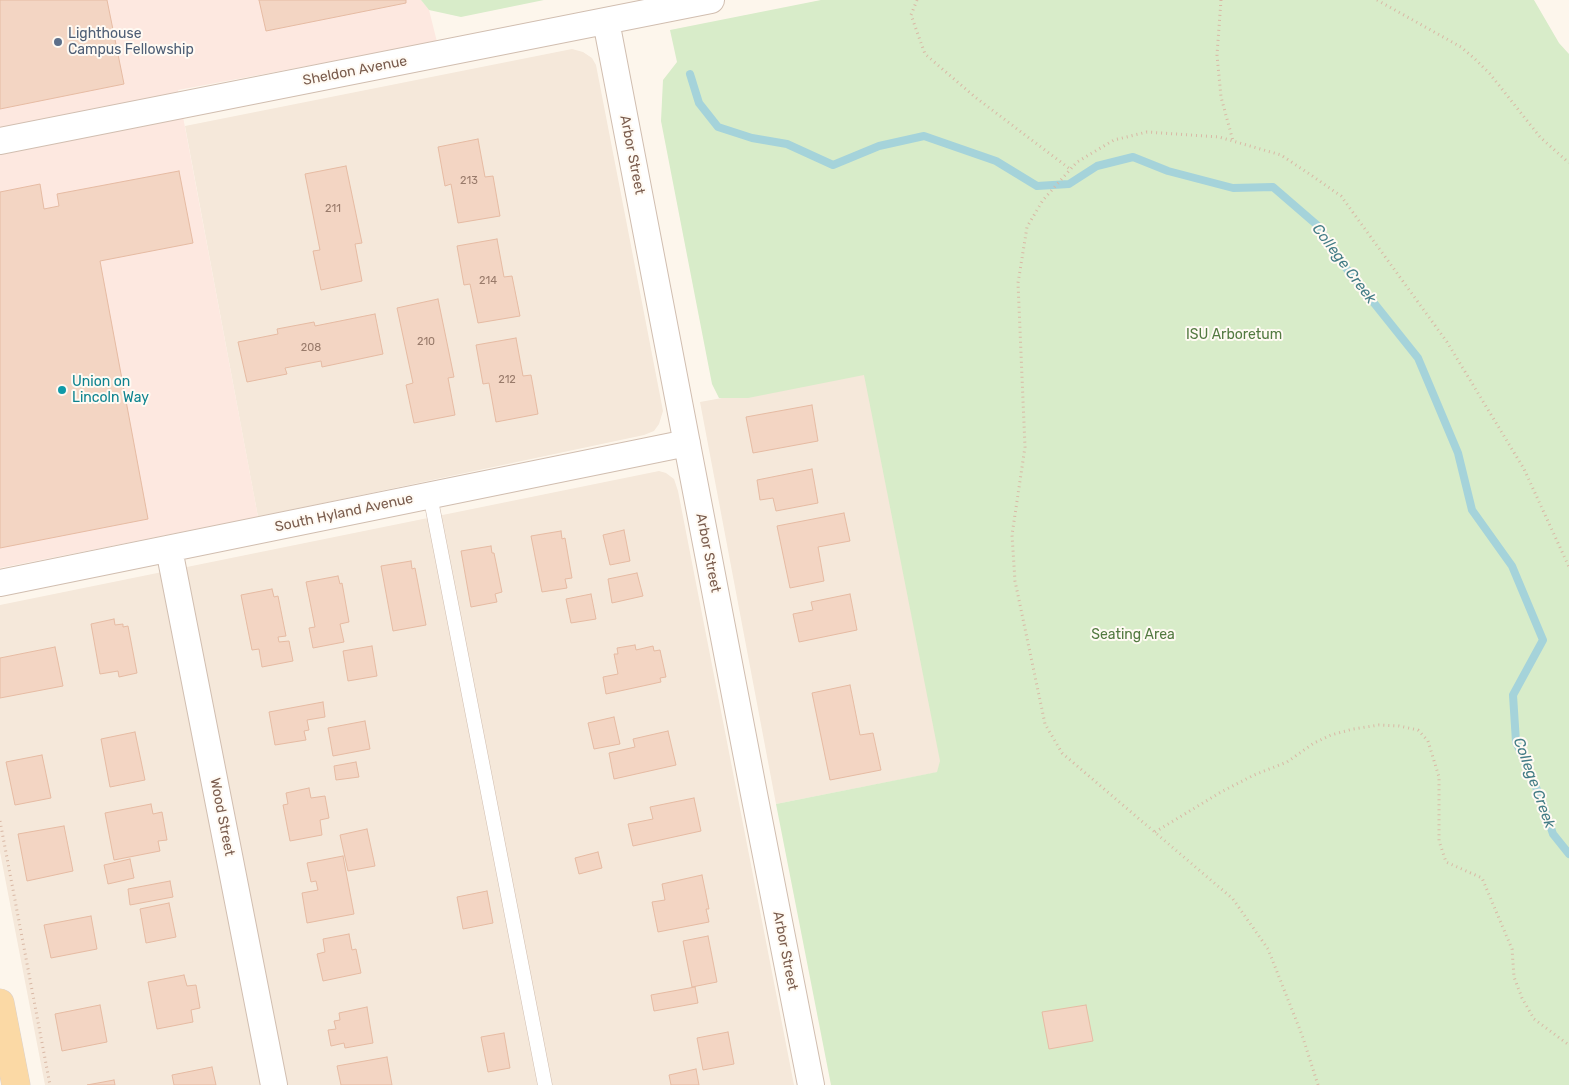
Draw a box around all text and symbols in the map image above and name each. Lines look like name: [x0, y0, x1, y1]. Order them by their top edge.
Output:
place label: Lighthouse Campus Fellowship: [68, 26, 194, 58]
marker: Lighthouse Campus Fellowship: [52, 36, 64, 48]
street label: Sheldon Avenue: [301, 53, 409, 89]
street label: Arbor Street: [616, 114, 648, 196]
house number: 213: [460, 174, 478, 188]
house number: 211: [325, 202, 341, 216]
water label: College Creek: [1308, 221, 1380, 307]
house number: 214: [479, 274, 497, 288]
park label: ISU Arboretum: [1186, 327, 1282, 343]
house number: 210: [417, 335, 435, 349]
house number: 208: [301, 341, 321, 355]
house number: 212: [498, 373, 516, 387]
place label: Union on Lincoln Way: [72, 374, 149, 407]
marker: Union on Lincoln Way: [56, 384, 68, 396]
street label: South Hyland Avenue: [273, 490, 415, 536]
street label: Arbor Street: [692, 512, 724, 594]
park label: Seating Area: [1091, 627, 1175, 643]
water label: College Creek: [1509, 735, 1559, 831]
street label: Wood Street: [206, 777, 238, 857]
street label: Arbor Street: [769, 910, 801, 992]

